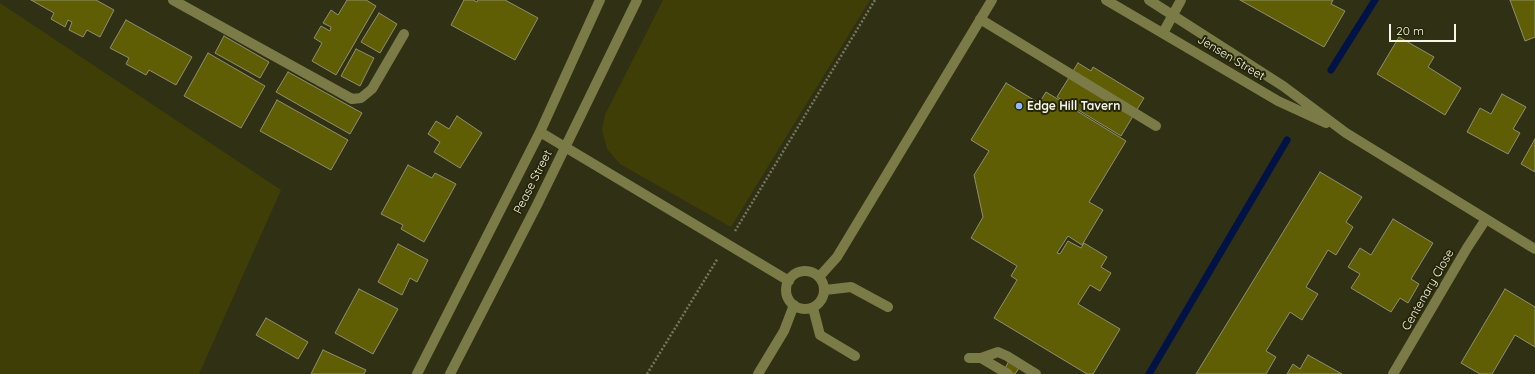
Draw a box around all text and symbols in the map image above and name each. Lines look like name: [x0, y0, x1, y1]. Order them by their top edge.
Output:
scale bar: [1391, 16, 1458, 42]
text: 20 m: [1396, 23, 1424, 38]
street label: Jensen Street: [1195, 32, 1267, 84]
place label: Edge Hill Tavern: [1027, 99, 1120, 113]
marker: Edge Hill Tavern: [1014, 101, 1024, 111]
street label: Pease Street: [511, 148, 555, 216]
street label: Centenary Close: [1399, 247, 1457, 333]

